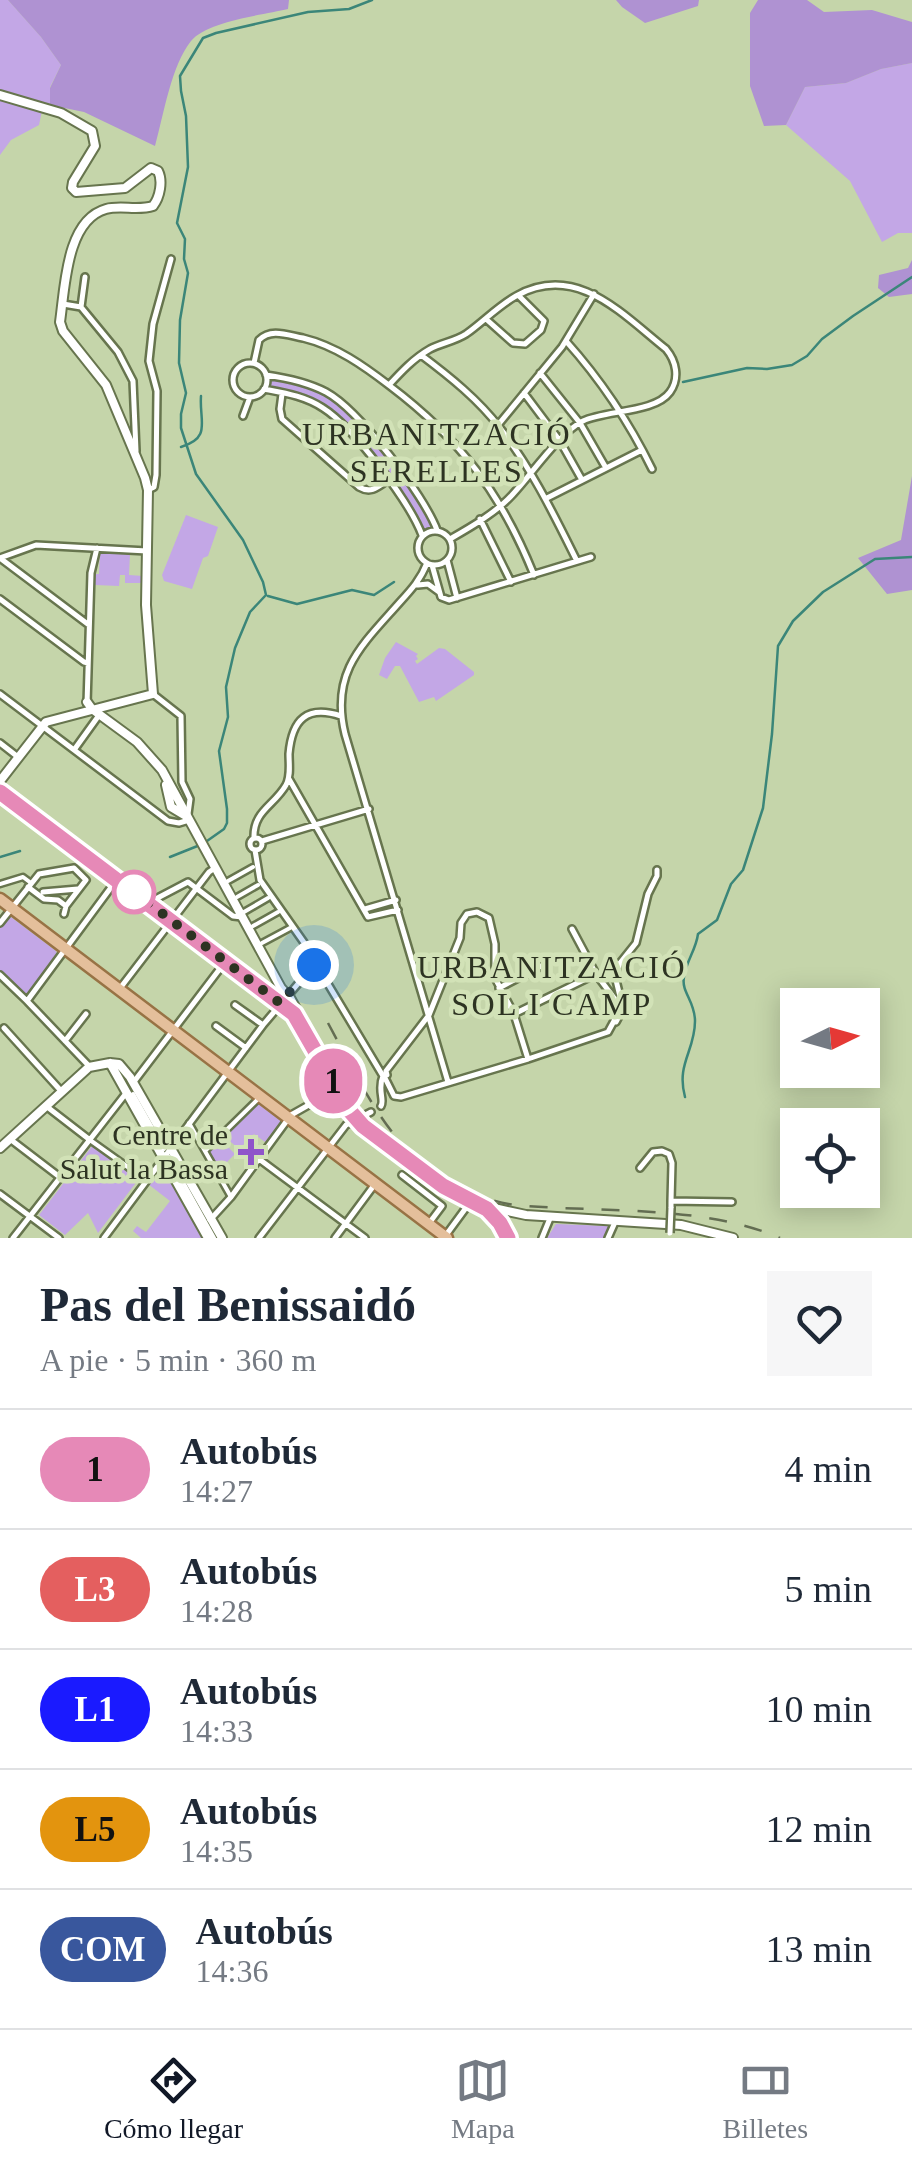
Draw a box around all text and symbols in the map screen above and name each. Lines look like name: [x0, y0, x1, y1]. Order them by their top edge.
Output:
district label: URBANITZACIÓ SERELLES: [302, 416, 572, 489]
unlabelled marker: [113, 871, 155, 913]
your location: [289, 940, 339, 990]
district label: URBANITZACIÓ SOL I CAMP: [417, 949, 687, 1022]
north arrow: [780, 988, 880, 1088]
map controls: [780, 988, 880, 1208]
line badge: 1: [300, 1048, 366, 1114]
text: 1: [324, 1062, 342, 1101]
button: locate: [780, 1108, 880, 1208]
place label: Centre de Salut la Bassa: [60, 1118, 228, 1185]
marker: Centre de Salut la Bassa: [238, 1139, 264, 1165]
button: heart: [767, 1271, 872, 1376]
text: Pas del Benissaidó: [40, 1278, 416, 1331]
text: A pie · 5 min · 360 m: [40, 1342, 316, 1378]
text: Autobús: [180, 1430, 317, 1472]
text: 4 min: [784, 1448, 872, 1490]
text: 1: [86, 1450, 104, 1489]
text: 14:27: [180, 1473, 253, 1509]
text: Autobús: [180, 1550, 317, 1592]
text: 5 min: [784, 1568, 872, 1610]
text: L3: [75, 1570, 115, 1609]
text: 14:28: [180, 1593, 253, 1629]
text: Autobús: [180, 1670, 317, 1712]
text: 10 min: [765, 1688, 872, 1730]
text: L1: [75, 1690, 115, 1729]
text: 14:33: [180, 1713, 253, 1749]
text: Autobús: [180, 1790, 317, 1832]
text: 12 min: [765, 1808, 872, 1850]
text: L5: [75, 1810, 115, 1849]
text: 14:35: [180, 1833, 253, 1869]
text: Autobús: [196, 1910, 333, 1952]
text: 13 min: [765, 1928, 872, 1970]
text: COM: [60, 1930, 146, 1969]
text: 14:36: [196, 1953, 268, 1989]
tab: Cómo llegar: [104, 2053, 243, 2145]
tab: Mapa: [451, 2053, 515, 2145]
tab: Billetes: [723, 2053, 808, 2145]

